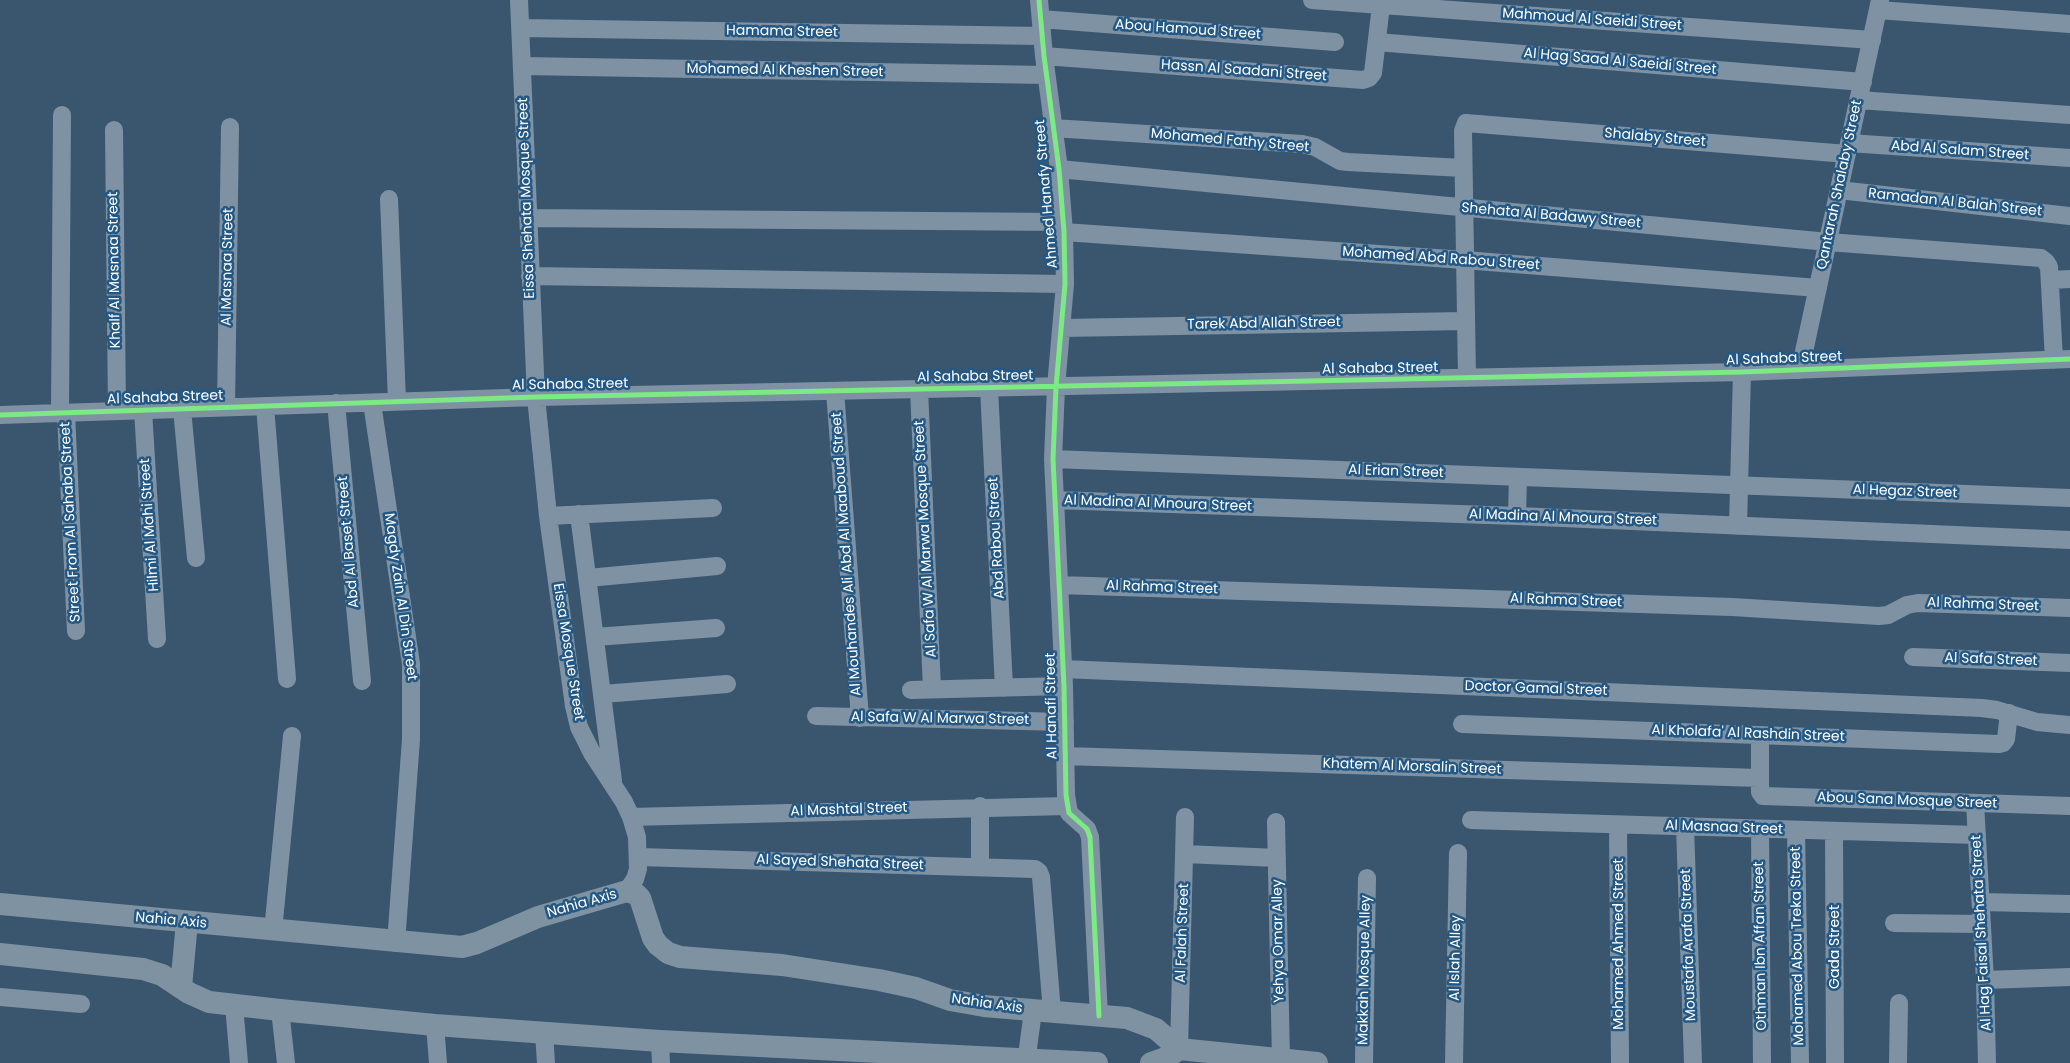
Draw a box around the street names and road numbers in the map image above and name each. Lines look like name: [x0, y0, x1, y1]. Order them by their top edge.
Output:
street label: Mahmoud Al Saeidi Street: [1502, 5, 1682, 35]
street label: Abou Hamoud Street: [1114, 17, 1262, 43]
street label: Hamama Street: [726, 23, 838, 41]
street label: Al Hag Saad Al Saeidi Street: [1523, 45, 1717, 79]
street label: Hassn Al Saadani Street: [1160, 57, 1328, 85]
street label: Mohamed Al Kheshen Street: [686, 61, 884, 81]
street label: Eissa Shehata Mosque Street: [515, 97, 539, 299]
street label: Qantarah Shalaby Street: [1814, 99, 1866, 271]
street label: Ahmed Hanafy Street: [1032, 119, 1062, 269]
street label: Shalaby Street: [1604, 125, 1706, 151]
street label: Mohamed Fathy Street: [1150, 126, 1310, 156]
street label: Abd Al Salam Street: [1890, 138, 2030, 164]
street label: Ramadan Al Balah Street: [1867, 186, 2043, 220]
street label: Khalf Al Masnaa Street: [105, 192, 125, 348]
street label: Shehata Al Badawy Street: [1460, 200, 1642, 232]
street label: Al Masnaa Street: [219, 208, 237, 326]
street label: Mohamed Abd Rabou Street: [1342, 244, 1540, 274]
street label: Tarek Abd Allah Street: [1187, 314, 1341, 334]
street label: Al Sahaba Street: [1726, 349, 1842, 369]
street label: Al Sahaba Street: [1322, 360, 1438, 378]
street label: Al Sahaba Street: [917, 368, 1033, 386]
street label: Al Sahaba Street: [512, 376, 628, 394]
street label: Al Sahaba Street: [107, 388, 223, 408]
street label: Al Mouhandes Ali Abd Al Maaboud Street: [829, 412, 865, 696]
street label: Al Safa W Al Marwa Mosque Street: [911, 420, 941, 658]
street label: Street From Al Sahaba Street: [57, 421, 85, 623]
street label: Hilmi Al Mahi Street: [137, 458, 163, 592]
street label: Al Erian Street: [1348, 462, 1444, 482]
street label: Abd Al Baset Street: [335, 475, 363, 609]
street label: Abd Rabou Street: [985, 477, 1009, 599]
street label: Al Hegaz Street: [1852, 482, 1958, 502]
street label: Al Madina Al Mnoura Street: [1064, 492, 1252, 516]
street label: Al Madina Al Mnoura Street: [1469, 506, 1657, 530]
street label: Magdy Zain Al Din Street: [380, 512, 420, 682]
street label: Al Rahma Street: [1106, 578, 1218, 598]
street label: Eissa Mosque Street: [549, 582, 587, 722]
street label: Al Rahma Street: [1510, 591, 1622, 611]
street label: Al Rahma Street: [1927, 595, 2039, 615]
street label: Al Safa Street: [1944, 650, 2038, 670]
street label: Al Hanafi Street: [1043, 652, 1061, 760]
street label: Doctor Gamal Street: [1464, 678, 1608, 700]
street label: Al Safa W Al Marwa Street: [851, 709, 1029, 729]
street label: Al Kholafa' Al Rashdin Street: [1651, 722, 1845, 746]
street label: Khatem Al Morsalin Street: [1322, 755, 1502, 779]
street label: Abou Sana Mosque Street: [1816, 789, 1998, 813]
street label: Al Mashtal Street: [790, 800, 908, 820]
street label: Al Masnaa Street: [1665, 818, 1783, 838]
street label: Al Hag Faisal Shehata Street: [1968, 834, 1996, 1032]
street label: Mohamed Abou Treka Street: [1788, 846, 1808, 1046]
street label: Al Sayed Shehata Street: [756, 852, 924, 874]
street label: Mohamed Ahmed Street: [1611, 858, 1627, 1030]
street label: Othman Ibn Affan Street: [1751, 861, 1771, 1031]
street label: Moustafa Arafa Street: [1678, 868, 1700, 1022]
street label: Yehya Omar Alley: [1270, 879, 1288, 1003]
street label: Al Falah Street: [1173, 883, 1193, 983]
street label: Nahia Axis: [545, 886, 619, 922]
street label: Makkah Mosque Alley: [1355, 895, 1375, 1045]
street label: Gada Street: [1827, 905, 1843, 989]
street label: Nahia Axis: [135, 910, 207, 932]
street label: Al Islah Alley: [1447, 915, 1465, 1001]
street label: Nahia Axis: [950, 991, 1024, 1017]

